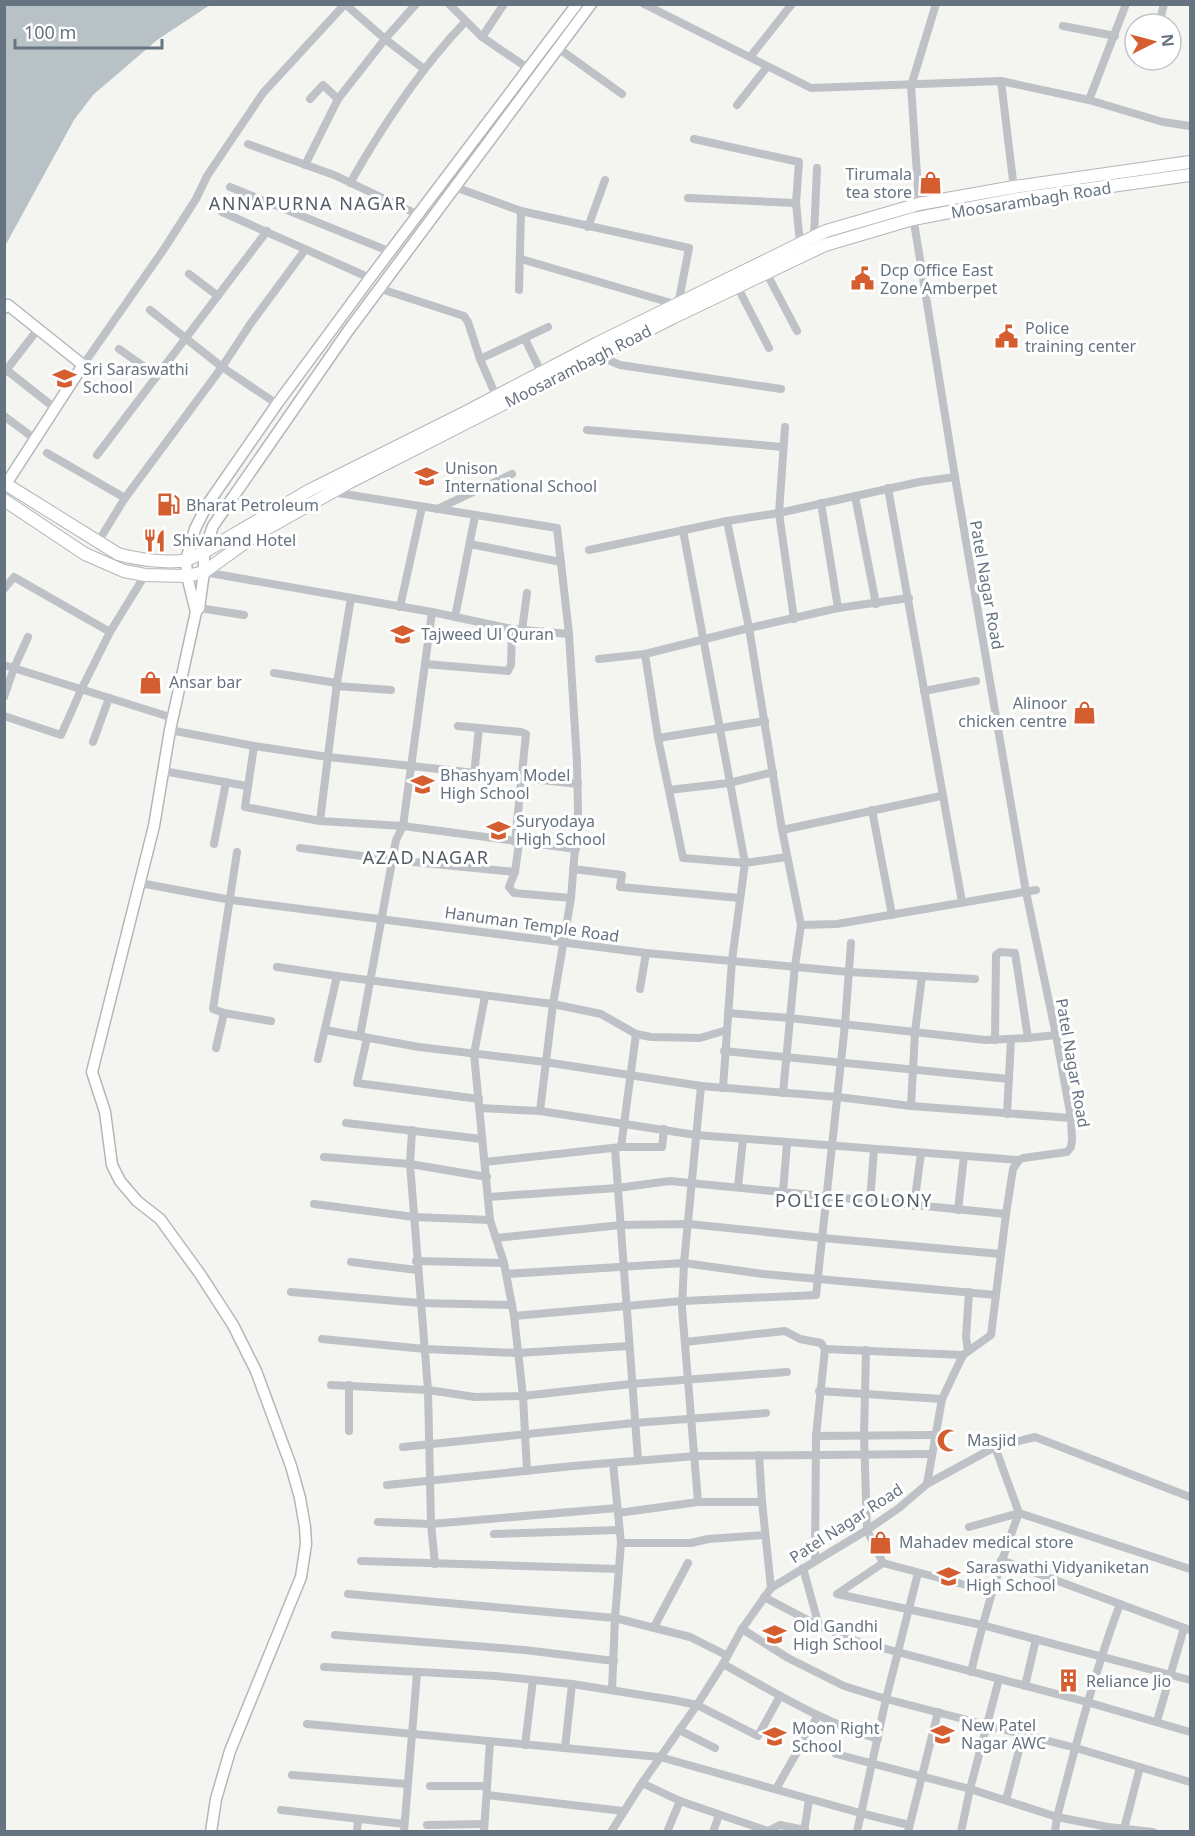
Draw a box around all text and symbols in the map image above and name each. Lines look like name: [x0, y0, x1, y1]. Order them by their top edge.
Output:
scale bar: [15, 12, 162, 50]
north arrow: [1123, 12, 1183, 72]
text: 100 m: [24, 20, 76, 44]
text: N: [1156, 33, 1180, 48]
place label: Tirumala tea store: [845, 163, 912, 203]
shop icon: Tirumala tea store: [917, 170, 943, 196]
street label: Moosarambagh Road: [949, 176, 1113, 224]
district label: ANNAPURNA NAGAR: [209, 191, 407, 215]
place label: Dcp Office East Zone Amberpet: [880, 259, 997, 299]
public building icon: Dcp Office East Zone Amberpet: [849, 266, 875, 292]
place label: Police training center: [1025, 317, 1136, 357]
street label: Moosarambagh Road: [501, 319, 655, 413]
public building icon: Police training center: [994, 324, 1020, 350]
place label: Sri Saraswathi School: [83, 358, 189, 398]
school or university icon: Sri Saraswathi School: [52, 365, 78, 391]
place label: Unison International School: [445, 457, 597, 497]
school or university icon: Unison International School: [414, 464, 440, 490]
fuel station icon: Bharat Petroleum: [155, 492, 181, 518]
place label: Bharat Petroleum: [186, 494, 319, 516]
street label: Patel Nagar Road: [965, 519, 1009, 651]
restaurant icon: Shivanand Hotel: [142, 527, 168, 553]
place label: Shivanand Hotel: [173, 529, 296, 551]
school or university icon: Tajweed Ul Quran: [390, 621, 416, 647]
place label: Tajweed Ul Quran: [421, 623, 554, 645]
shop icon: Ansar bar: [138, 669, 164, 695]
place label: Ansar bar: [169, 671, 242, 693]
place label: Alinoor chicken centre: [958, 692, 1067, 732]
shop icon: Alinoor chicken centre: [1072, 699, 1098, 725]
place label: Bhashyam Model High School: [440, 764, 570, 804]
school or university icon: Bhashyam Model High School: [409, 771, 435, 797]
place label: Suryodaya High School: [516, 810, 606, 850]
school or university icon: Suryodaya High School: [485, 817, 511, 843]
district label: AZAD NAGAR: [363, 845, 489, 869]
street label: Hanuman Temple Road: [443, 901, 621, 947]
street label: Patel Nagar Road: [1051, 997, 1095, 1129]
district label: POLICE COLONY: [775, 1188, 933, 1212]
mosque icon: Masjid: [936, 1427, 962, 1453]
place label: Masjid: [967, 1429, 1016, 1451]
street label: Patel Nagar Road: [785, 1478, 907, 1568]
shop icon: Mahadev medical store: [868, 1529, 894, 1555]
place label: Mahadev medical store: [899, 1531, 1074, 1553]
place label: Saraswathi Vidyaniketan High School: [966, 1556, 1149, 1596]
school or university icon: Saraswathi Vidyaniketan High School: [935, 1563, 961, 1589]
place label: Old Gandhi High School: [793, 1615, 883, 1655]
school or university icon: Old Gandhi High School: [762, 1622, 788, 1648]
building icon: Reliance Jio: [1055, 1668, 1081, 1694]
place label: Reliance Jio: [1086, 1670, 1171, 1692]
place label: New Patel Nagar AWC: [961, 1714, 1046, 1754]
place label: Moon Right School: [792, 1717, 880, 1757]
school or university icon: New Patel Nagar AWC: [930, 1721, 956, 1747]
school or university icon: Moon Right School: [761, 1724, 787, 1750]

